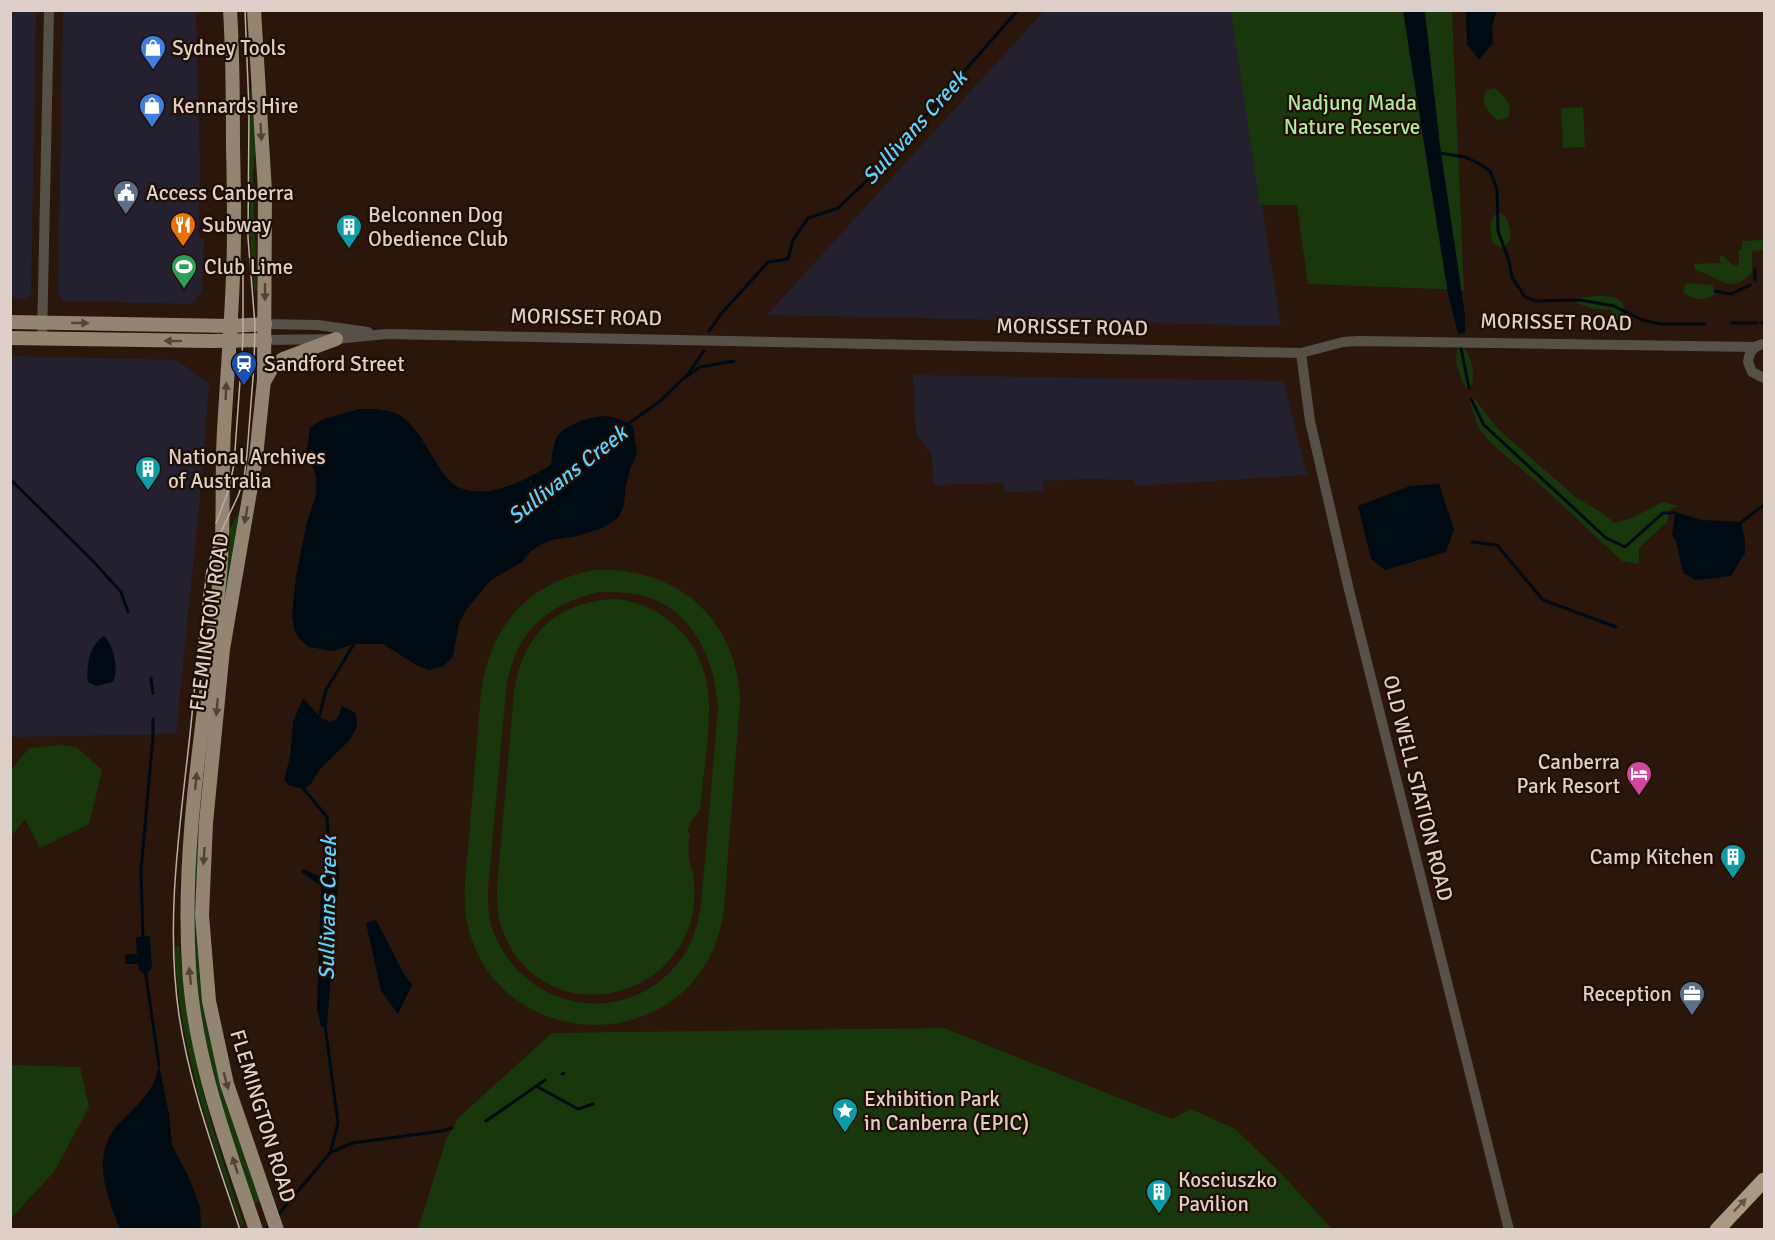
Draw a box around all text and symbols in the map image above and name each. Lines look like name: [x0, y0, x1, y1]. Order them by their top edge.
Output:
shop icon: Sydney Tools: [138, 33, 168, 71]
place label: Sydney Tools: [172, 35, 286, 61]
water label: Sullivans Creek: [856, 63, 974, 190]
park label: Nadjung Mada Nature Reserve: [1284, 90, 1420, 140]
shop icon: Kennards Hire: [137, 91, 167, 129]
place label: Kennards Hire: [172, 93, 298, 119]
one-way arrow: [256, 122, 266, 141]
public building icon: Access Canberra: [111, 178, 141, 216]
place label: Access Canberra: [146, 180, 294, 206]
place label: Belconnen Dog Obedience Club: [368, 202, 508, 252]
restaurant icon: Subway: [168, 210, 198, 248]
place label: Subway: [202, 212, 272, 238]
building icon: Belconnen Dog Obedience Club: [334, 212, 364, 250]
sports icon: Club Lime: [169, 252, 199, 290]
place label: Club Lime: [204, 254, 293, 280]
one-way arrow: [260, 283, 270, 302]
street label: MORISSET ROAD: [510, 303, 662, 331]
street label: MORISSET ROAD: [1480, 308, 1632, 336]
street label: MORISSET ROAD: [996, 313, 1148, 341]
one-way arrow: [71, 319, 90, 328]
one-way arrow: [163, 336, 182, 346]
station icon: Sandford Street: [229, 349, 259, 387]
place label: Sandford Street: [264, 351, 405, 377]
one-way arrow: [222, 381, 231, 400]
water label: Sullivans Creek: [502, 418, 634, 529]
place label: National Archives of Australia: [168, 444, 326, 494]
building icon: National Archives of Australia: [133, 454, 163, 492]
one-way arrow: [241, 505, 250, 524]
street label: FLEMINGTON ROAD: [184, 531, 234, 713]
street label: OLD WELL STATION ROAD: [1377, 672, 1459, 904]
one-way arrow: [212, 698, 222, 717]
place label: Canberra Park Resort: [1517, 749, 1620, 799]
hotel icon: Canberra Park Resort: [1624, 759, 1654, 797]
one-way arrow: [191, 772, 201, 791]
water label: Sullivans Creek: [313, 834, 342, 980]
building icon: Camp Kitchen: [1718, 842, 1748, 880]
place label: Camp Kitchen: [1590, 844, 1714, 870]
one-way arrow: [199, 846, 208, 865]
one-way arrow: [185, 966, 195, 985]
office icon: Reception: [1677, 979, 1707, 1017]
place label: Reception: [1582, 981, 1672, 1007]
street label: FLEMINGTON ROAD: [224, 1026, 302, 1206]
one-way arrow: [222, 1072, 231, 1090]
place label: Exhibition Park in Canberra (EPIC): [864, 1086, 1029, 1136]
place icon: Exhibition Park in Canberra (EPIC): [830, 1096, 860, 1134]
one-way arrow: [229, 1156, 239, 1174]
place label: Kosciuszko Pavilion: [1178, 1167, 1277, 1217]
building icon: Kosciuszko Pavilion: [1144, 1177, 1174, 1215]
one-way arrow: [1733, 1198, 1747, 1212]

